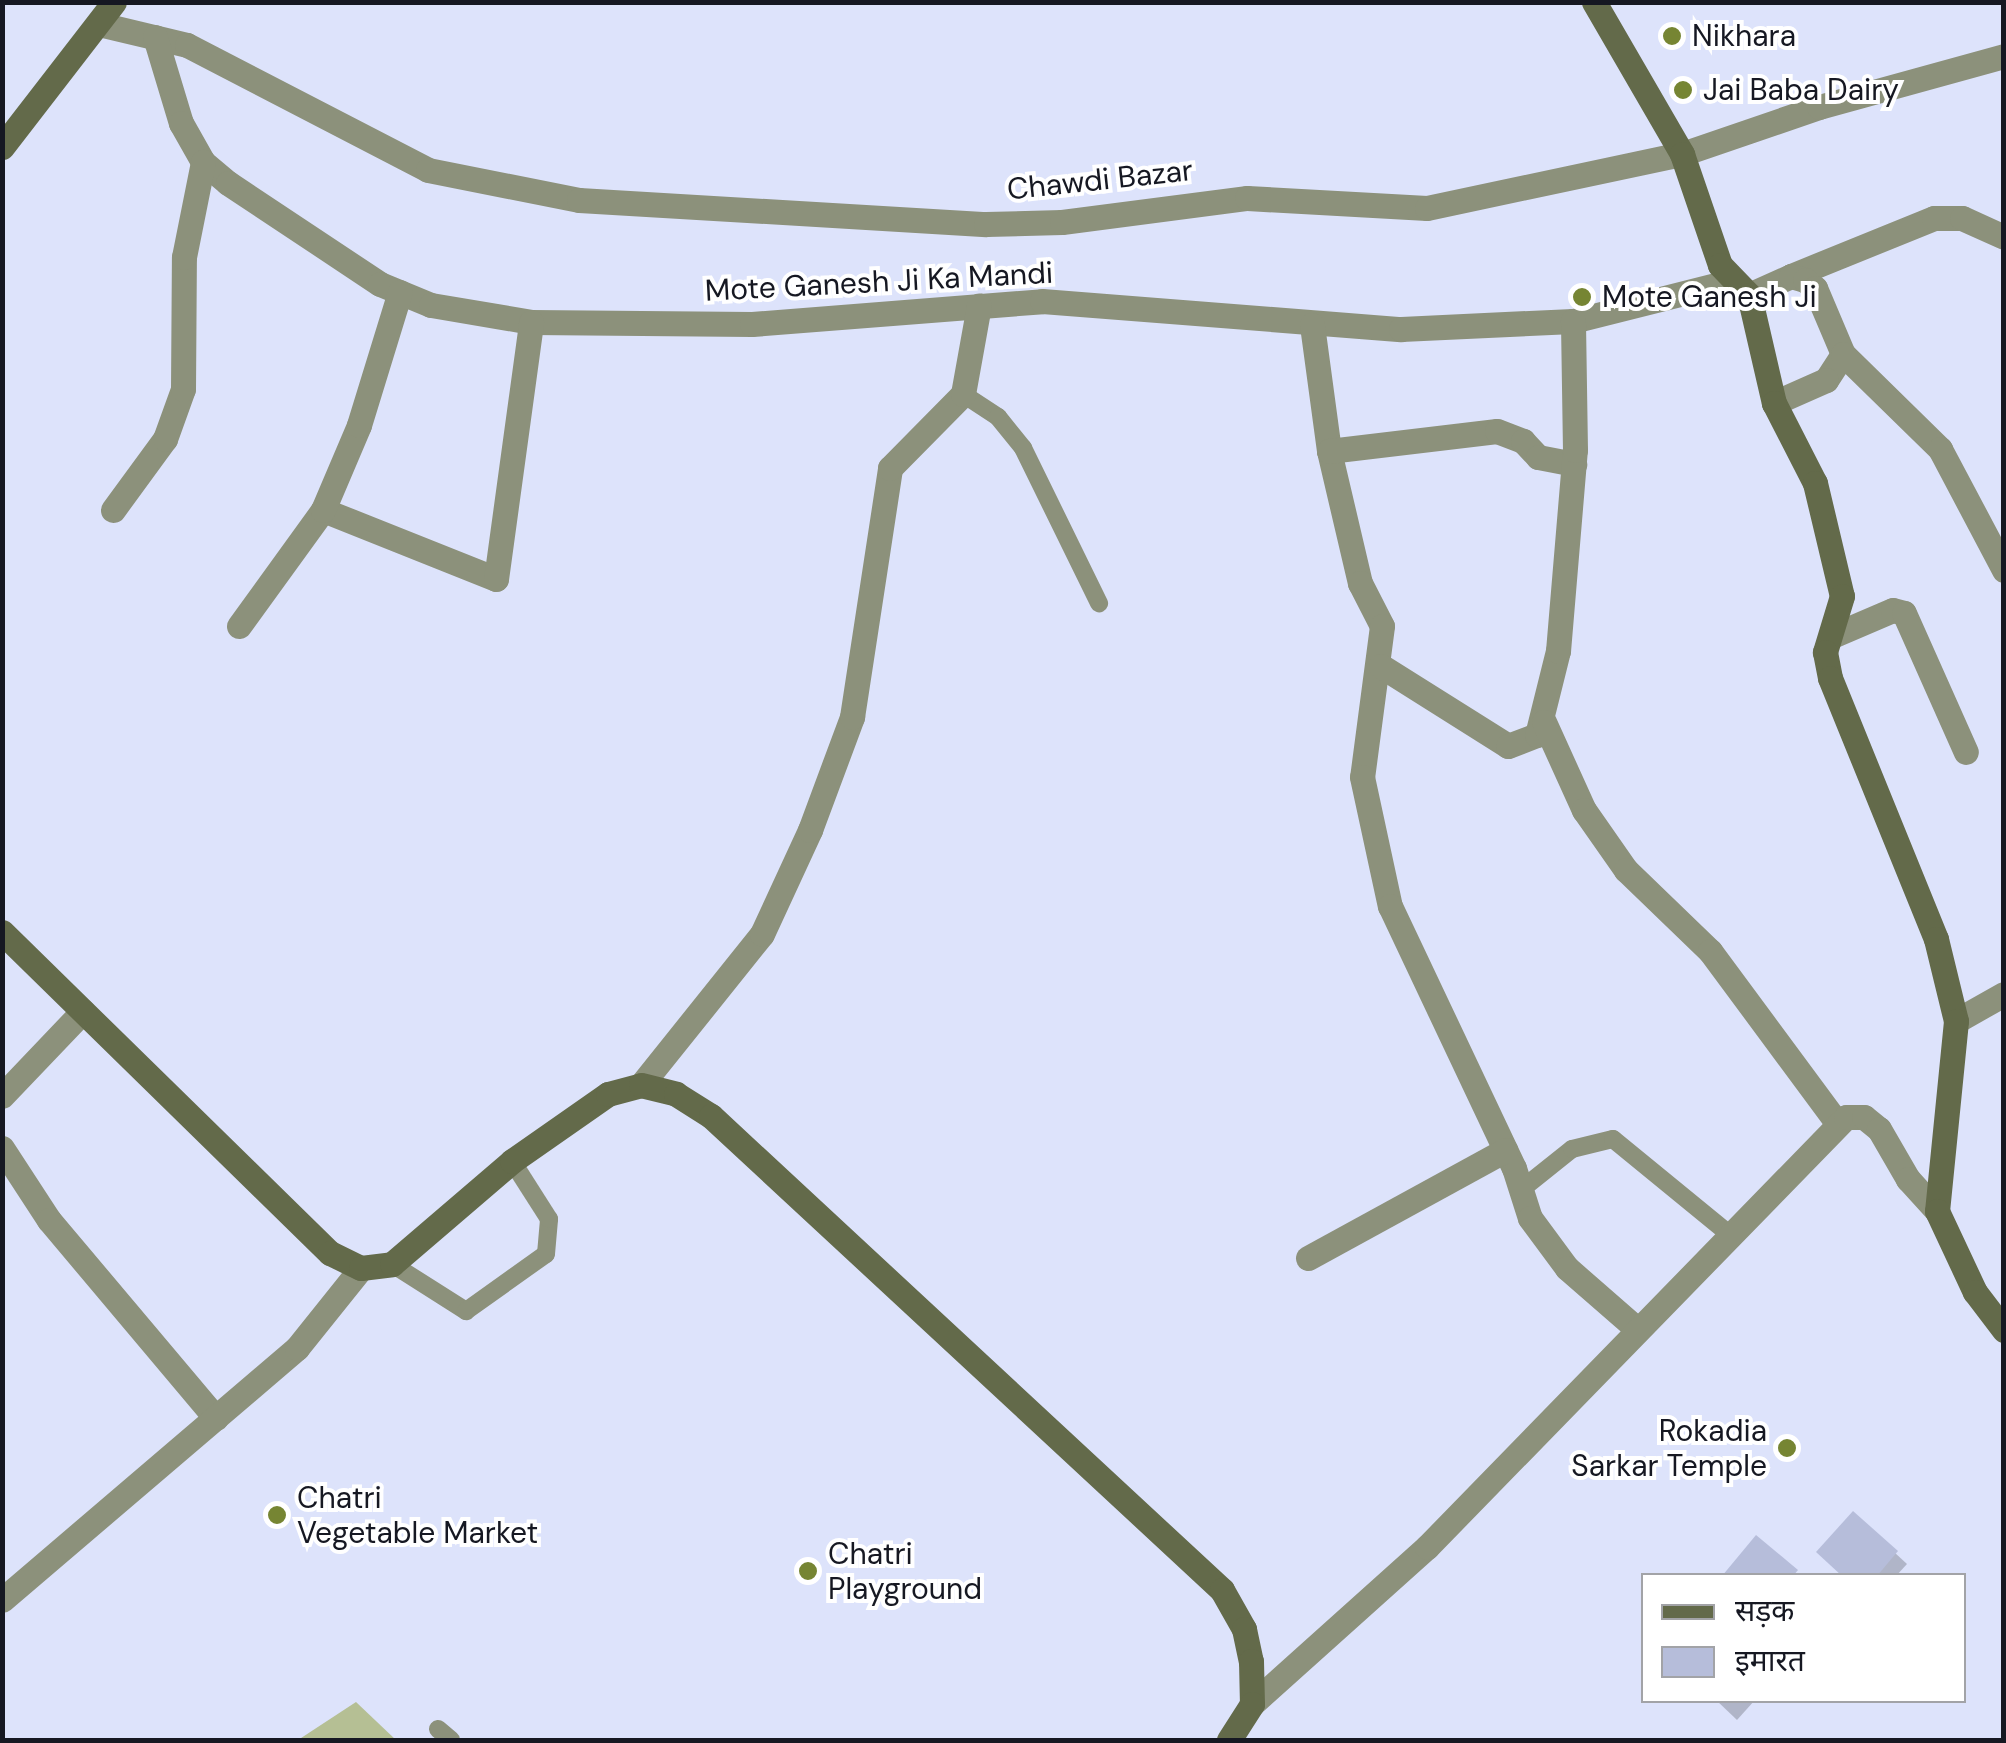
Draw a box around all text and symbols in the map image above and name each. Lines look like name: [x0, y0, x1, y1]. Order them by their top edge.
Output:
place label: Nikhara: [1692, 18, 1796, 54]
marker: Nikhara: [1661, 25, 1683, 47]
place label: Jai Baba Dairy: [1703, 72, 1899, 108]
marker: Jai Baba Dairy: [1672, 79, 1694, 101]
street label: Chawdi Bazar: [1005, 152, 1195, 208]
street label: Mote Ganesh Ji Ka Mandi: [704, 255, 1054, 309]
place label: Mote Ganesh Ji: [1602, 279, 1817, 315]
marker: Mote Ganesh Ji: [1571, 286, 1593, 308]
place label: Rokadia Sarkar Temple: [1571, 1413, 1767, 1484]
marker: Rokadia Sarkar Temple: [1776, 1437, 1798, 1459]
place label: Chatri Vegetable Market: [297, 1480, 538, 1550]
marker: Chatri Vegetable Market: [266, 1504, 288, 1526]
place label: Chatri Playground: [828, 1536, 982, 1606]
marker: Chatri Playground: [797, 1560, 819, 1582]
legend: [1641, 1573, 1966, 1703]
text: सड़क: [1735, 1591, 1794, 1630]
text: इमारत: [1735, 1641, 1805, 1680]

